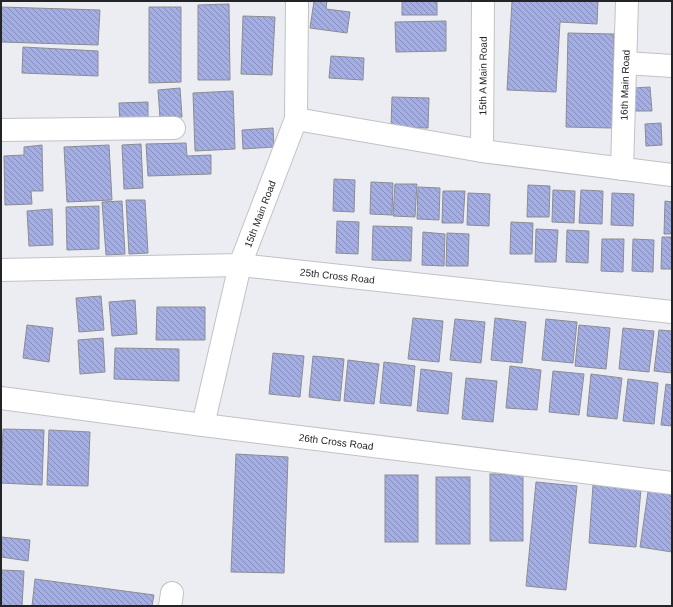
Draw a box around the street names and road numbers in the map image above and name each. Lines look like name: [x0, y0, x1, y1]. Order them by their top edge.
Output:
street label: 15th A Main Road: [477, 36, 489, 116]
street label: 16th Main Road: [618, 50, 632, 121]
street label: 15th Main Road: [242, 179, 278, 249]
street label: 25th Cross Road: [299, 267, 375, 286]
street label: 26th Cross Road: [298, 432, 374, 452]

